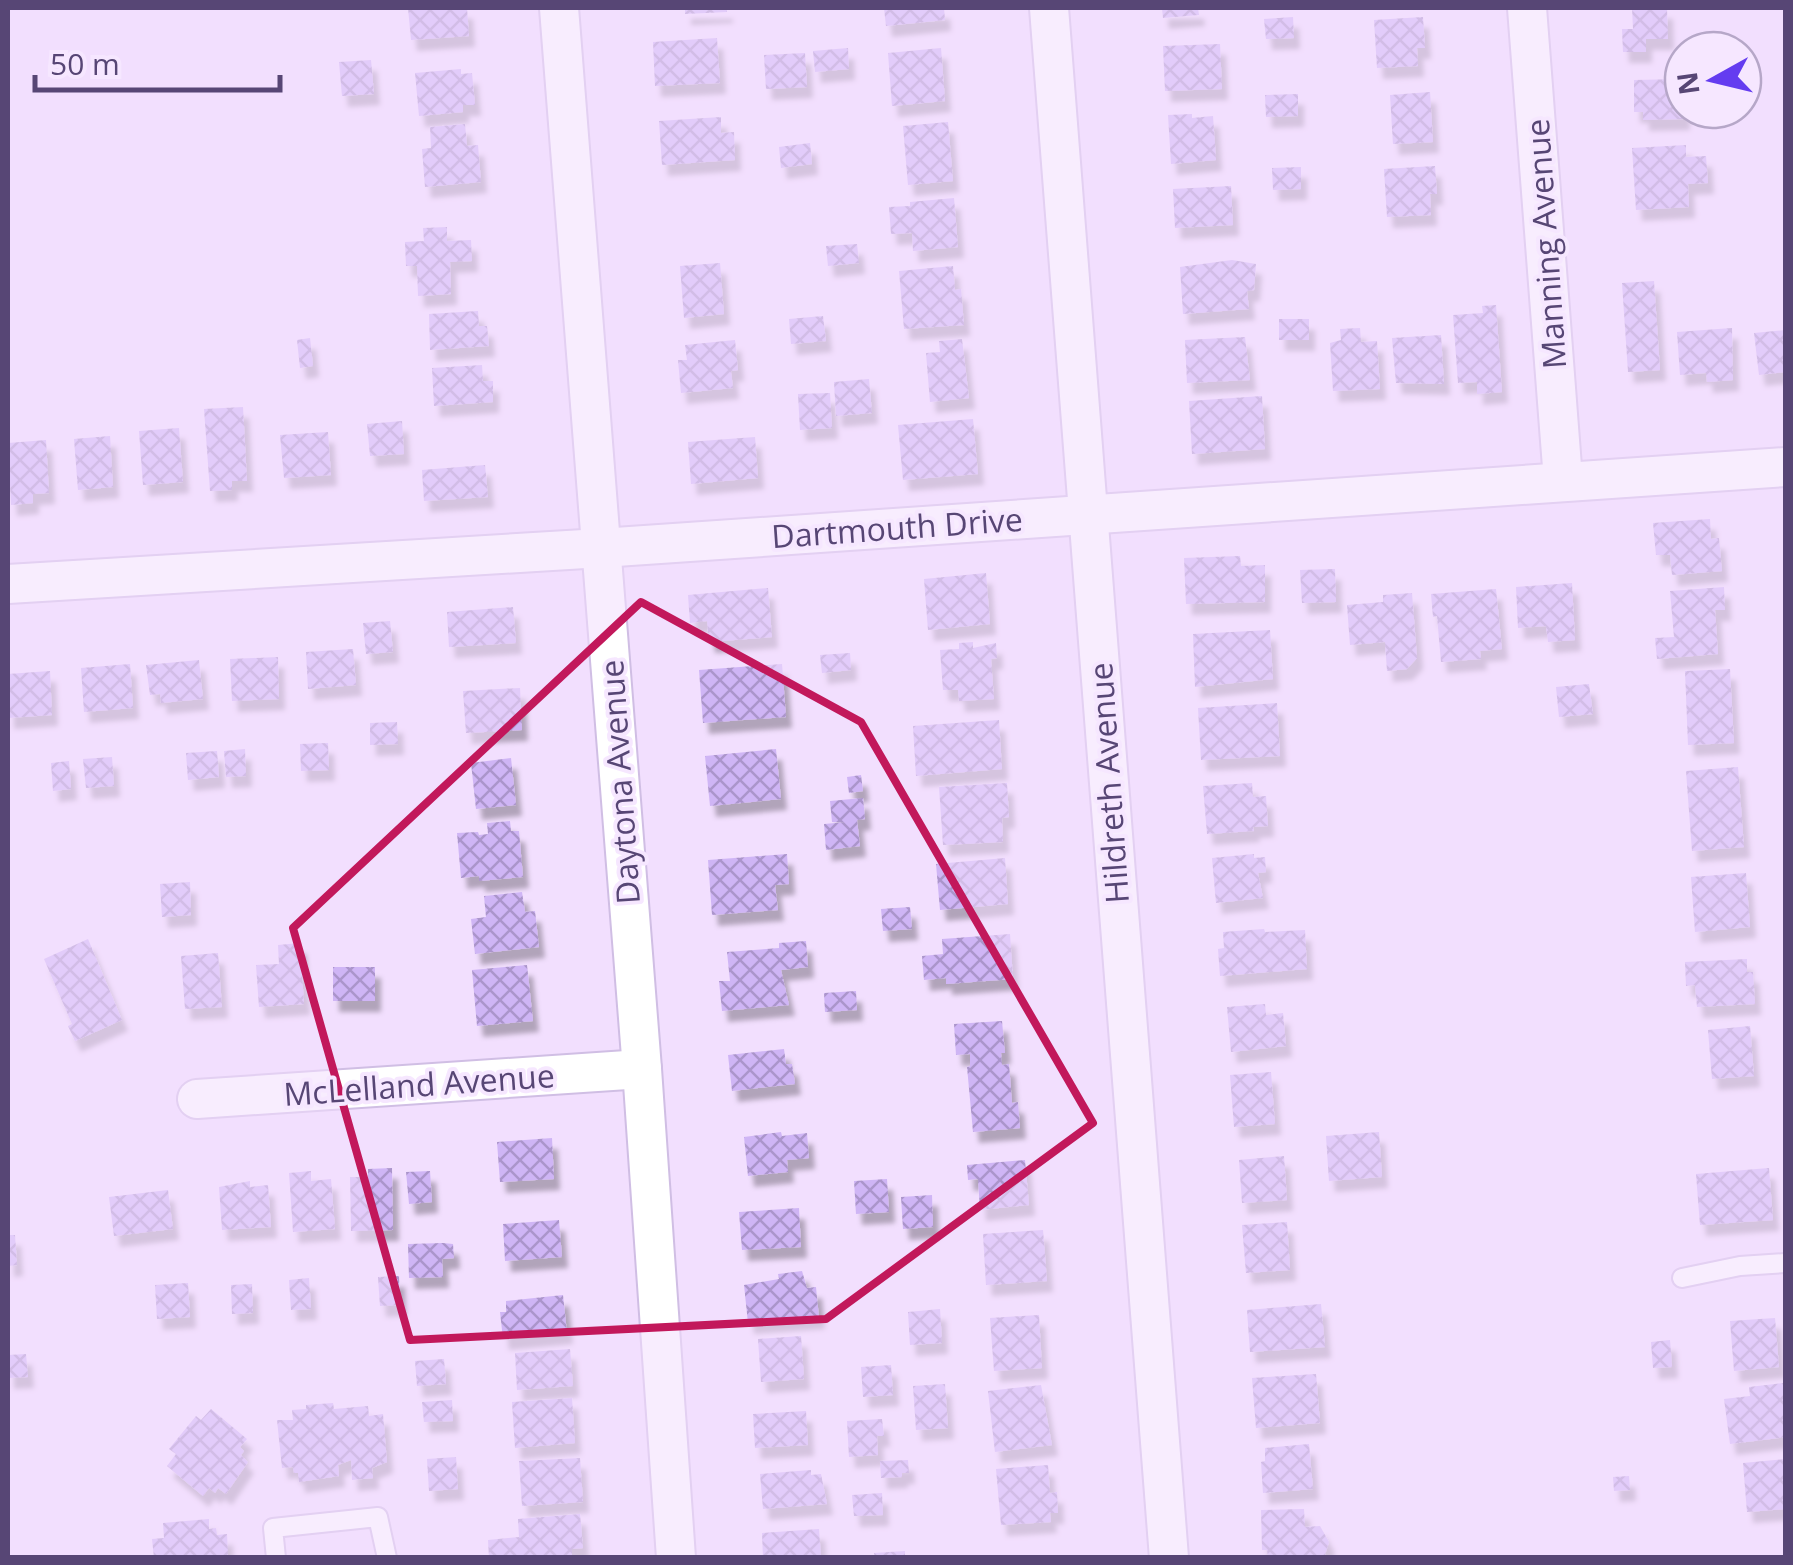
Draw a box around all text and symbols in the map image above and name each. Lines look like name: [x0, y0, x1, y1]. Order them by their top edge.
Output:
scale bar: [35, 30, 280, 92]
north arrow: [1663, 30, 1763, 130]
text: 50 m: [50, 43, 120, 84]
text: N: [1667, 70, 1708, 98]
street label: Manning Avenue: [1515, 118, 1575, 370]
street label: Dartmouth Drive: [770, 497, 1024, 557]
street label: Daytona Avenue: [589, 658, 649, 906]
street label: Hildreth Avenue: [1078, 661, 1138, 905]
street label: McLelland Avenue: [282, 1053, 556, 1115]

